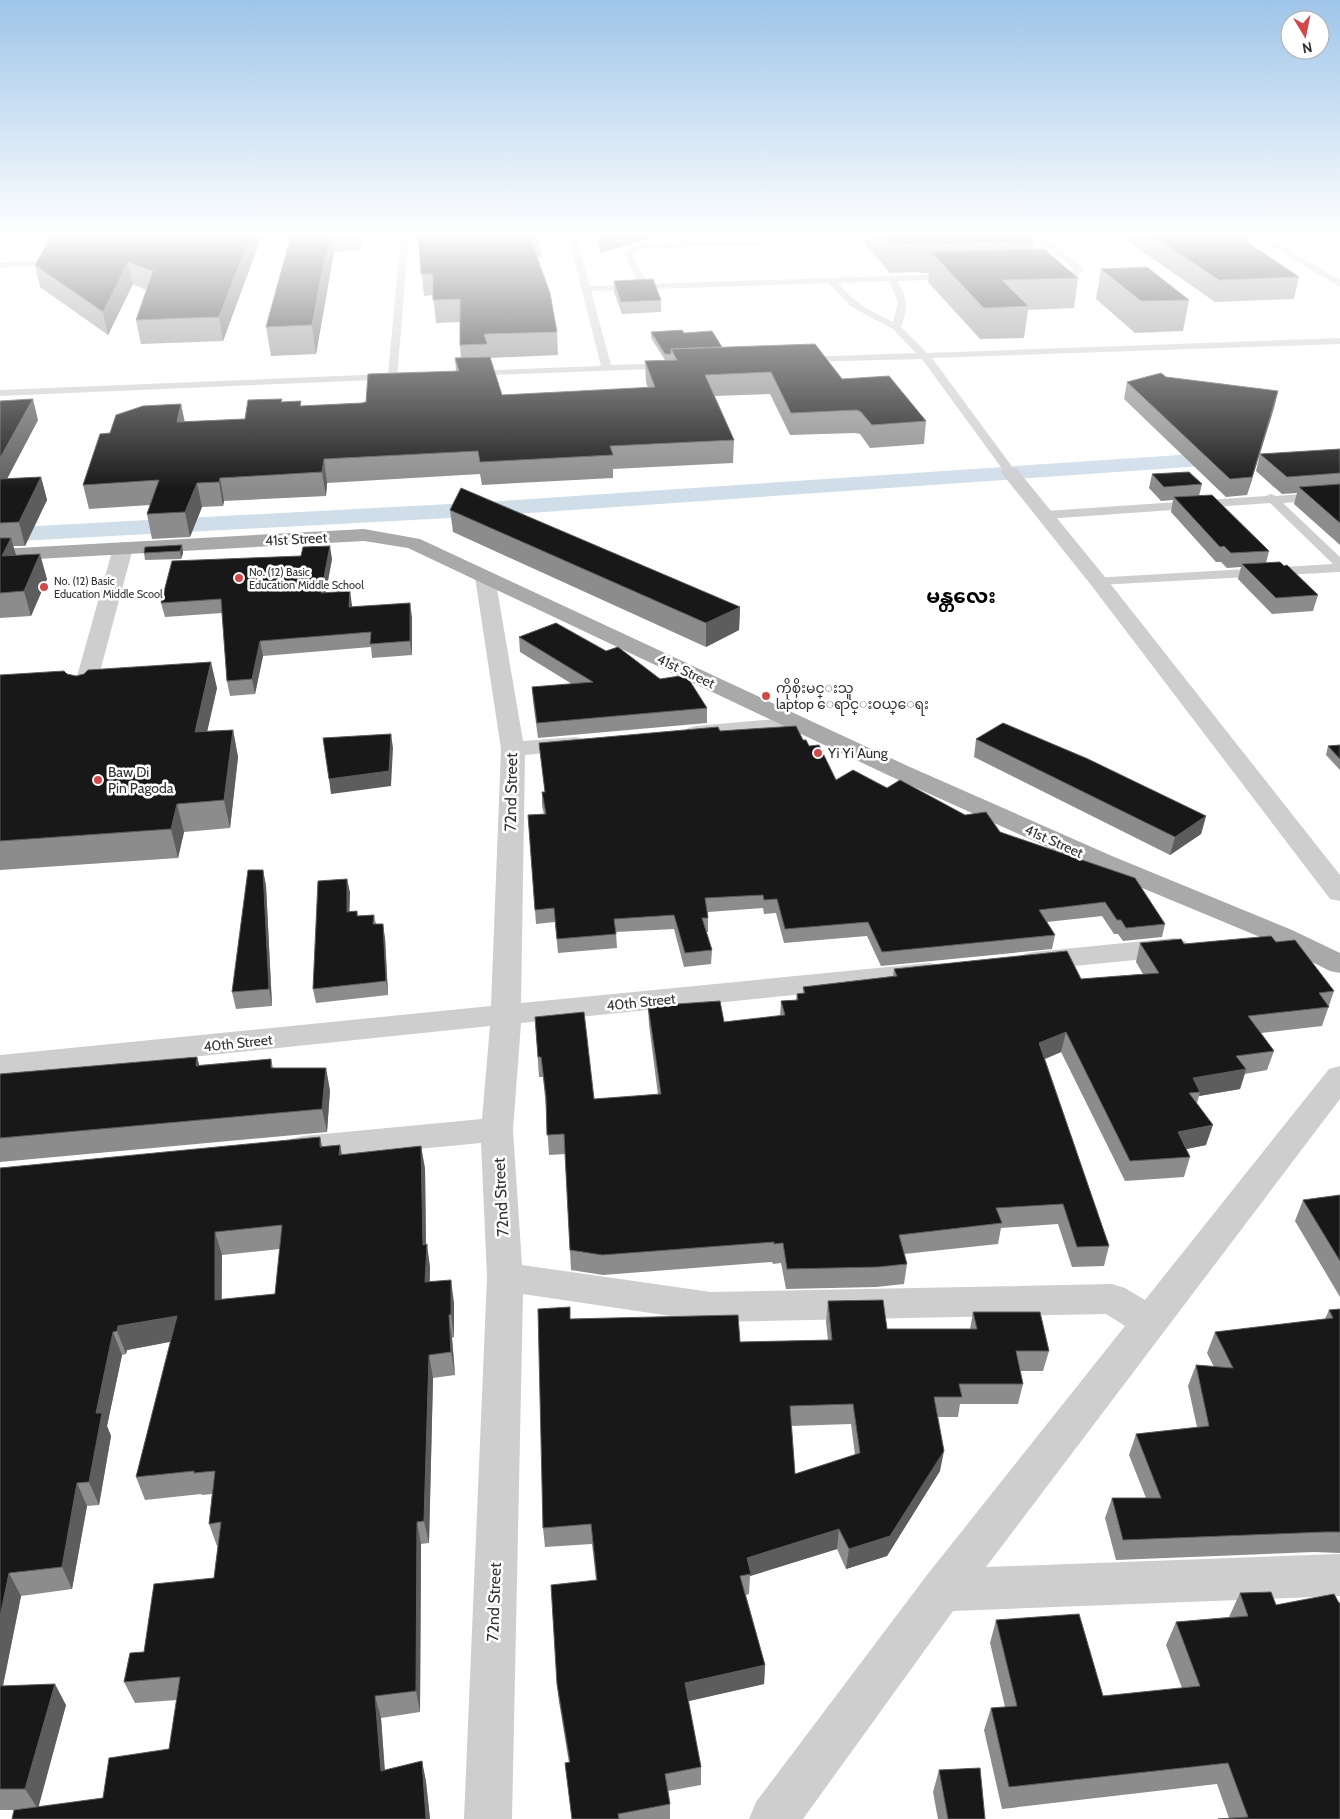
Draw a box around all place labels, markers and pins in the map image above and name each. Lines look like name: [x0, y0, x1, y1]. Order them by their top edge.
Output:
place label: No. (12) Basic Education Middle School: [249, 565, 364, 592]
marker: No. (12) Basic Education Middle School: [233, 572, 245, 584]
place label: No. (12) Basic Education Middle Scool: [54, 574, 163, 601]
marker: No. (12) Basic Education Middle Scool: [38, 581, 50, 593]
place label: ကိုစိုးမင္းသူ laptop ေရာင္းဝယ္ေရး: [776, 678, 929, 716]
marker: ကိုစိုးမင္းသူ laptop ေရာင္းဝယ္ေရး: [760, 690, 772, 702]
place label: Yi Yi Aung: [827, 744, 889, 762]
marker: Yi Yi Aung: [812, 747, 824, 759]
place label: Baw Di Pin Pagoda: [108, 763, 174, 797]
marker: Baw Di Pin Pagoda: [92, 774, 104, 786]

